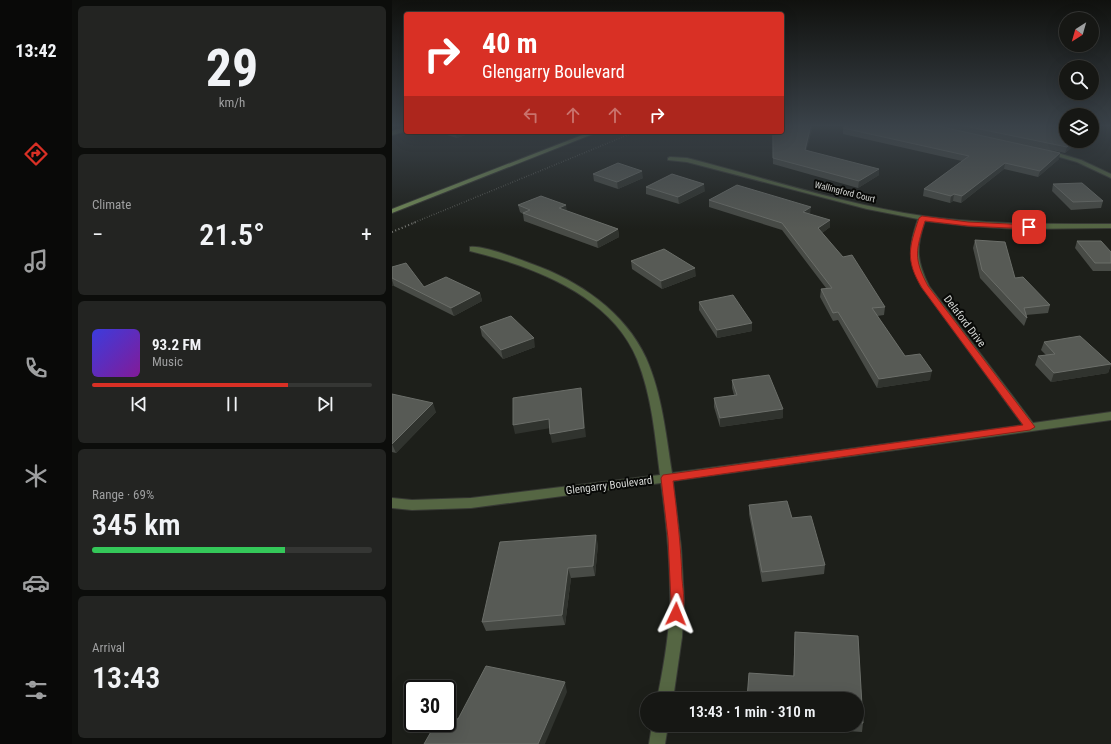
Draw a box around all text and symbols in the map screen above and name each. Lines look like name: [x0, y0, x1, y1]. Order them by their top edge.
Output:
north arrow: [1059, 12, 1099, 52]
map controls: [1059, 12, 1099, 148]
text: 40 m: [482, 27, 538, 60]
icon: right: [416, 28, 468, 80]
text: 29: [206, 38, 258, 99]
text: 13:42: [15, 40, 57, 61]
button: search: [1059, 60, 1099, 100]
text: Glengarry Boulevard: [482, 61, 625, 82]
text: km/h: [219, 95, 245, 110]
icon: left: [520, 104, 542, 126]
icon: ahead: [562, 104, 584, 126]
icon: ahead: [604, 104, 626, 126]
icon: right: [646, 104, 668, 126]
button: layers: [1059, 108, 1099, 148]
icon: directions: [22, 140, 50, 168]
street label: Wallingford Court: [814, 180, 877, 204]
text: Climate: [92, 197, 131, 212]
pin: [1012, 210, 1046, 244]
icon: arrive: [1018, 216, 1040, 238]
text: 21.5°: [199, 217, 265, 252]
text: −: [92, 222, 103, 247]
text: +: [361, 222, 372, 247]
icon: music: [22, 247, 50, 275]
street label: Delaford Drive: [941, 293, 988, 350]
text: 93.2 FM: [152, 336, 201, 354]
icon: phone: [22, 354, 50, 382]
text: Music: [152, 354, 183, 369]
icon: previous: [128, 393, 150, 415]
icon: pause: [221, 393, 243, 415]
icon: next: [314, 393, 336, 415]
icon: climate: [22, 462, 50, 490]
street label: Glengarry Boulevard: [565, 474, 653, 497]
text: Range · 69%: [92, 487, 154, 502]
text: 345 km: [92, 507, 181, 542]
icon: car: [22, 569, 50, 597]
position arrow: [655, 593, 697, 635]
text: Arrival: [92, 640, 125, 655]
text: 13:43: [92, 660, 160, 695]
icon: filters: [22, 676, 50, 704]
speed limit sign: 30: [404, 680, 456, 732]
text: 13:43 · 1 min · 310 m: [689, 703, 815, 721]

